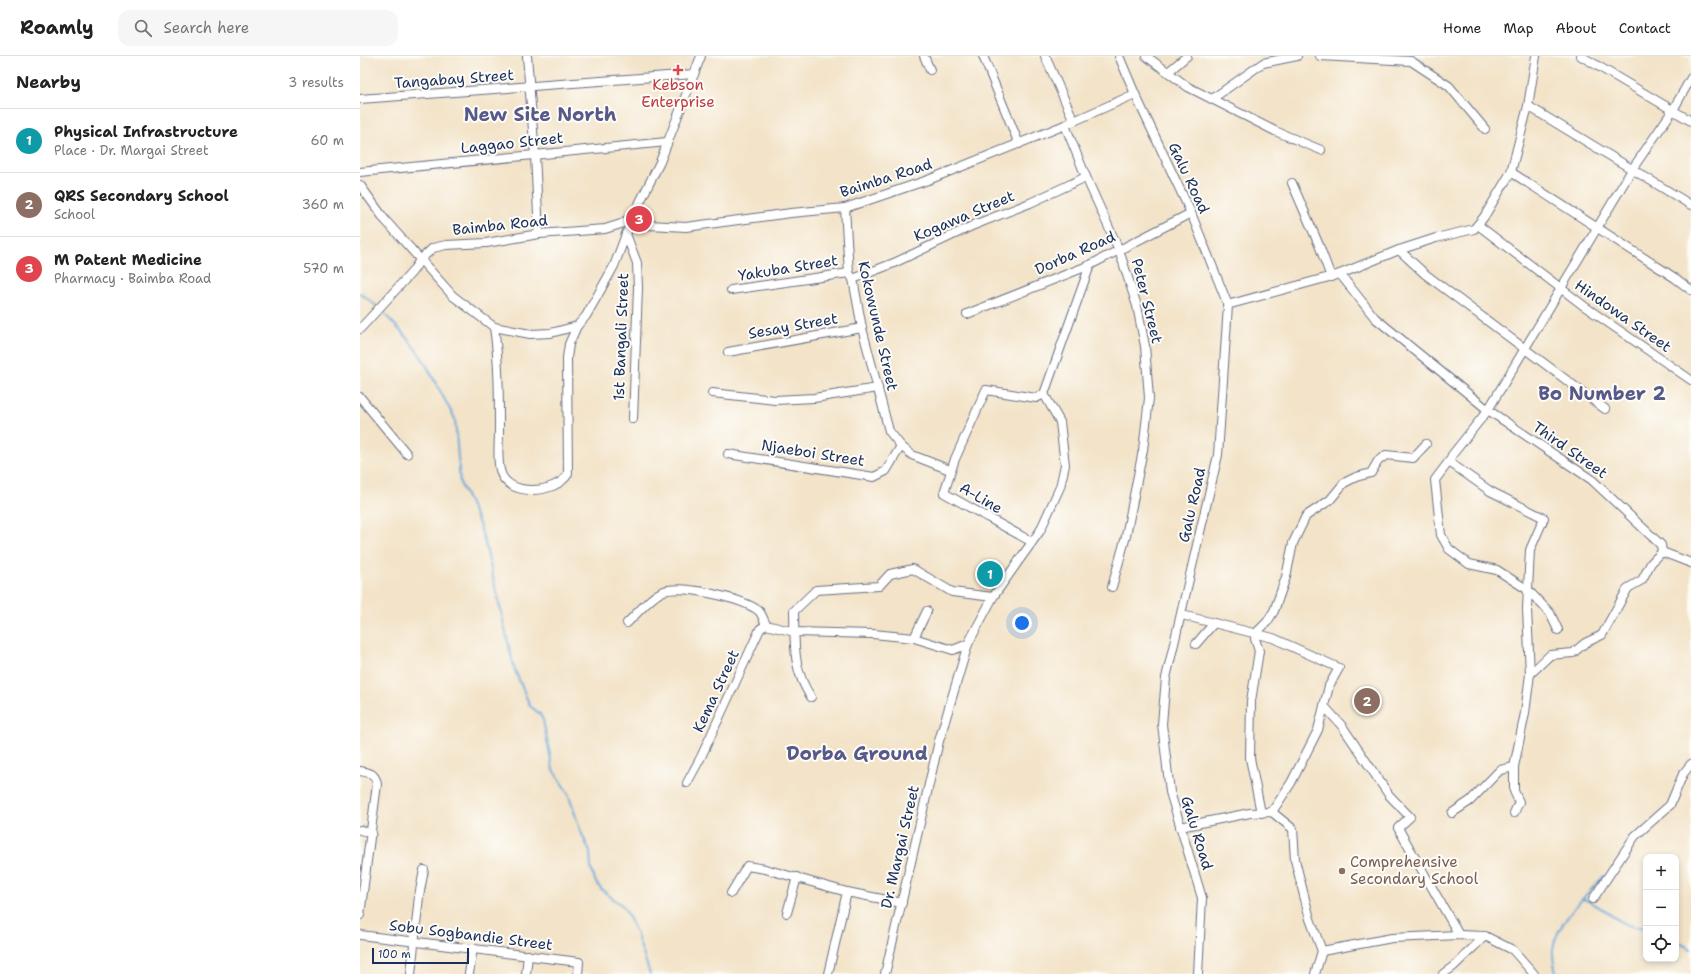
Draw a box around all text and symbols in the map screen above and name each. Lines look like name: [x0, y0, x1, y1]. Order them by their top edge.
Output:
search box: [118, 10, 398, 46]
text: Roamly: [20, 15, 94, 40]
icon: search: [132, 17, 154, 39]
text: Search here: [164, 18, 249, 38]
text: Home: [1443, 19, 1482, 37]
text: Map: [1504, 19, 1534, 37]
text: About: [1556, 19, 1597, 37]
text: Contact: [1619, 19, 1671, 37]
street label: Tangabay Street: [393, 65, 515, 93]
marker: Kebson Enterprise: [673, 65, 683, 75]
text: Nearby: [16, 71, 81, 93]
text: 3 results: [288, 74, 344, 91]
place label: Kebson Enterprise: [641, 75, 715, 112]
district label: New Site North: [464, 102, 617, 127]
text: Physical Infrastructure: [54, 122, 238, 142]
street label: Laggao Street: [460, 128, 564, 158]
text: 1: [26, 132, 32, 149]
text: 60 m: [311, 132, 344, 149]
street label: Galu Road: [1164, 139, 1214, 217]
text: Place · Dr. Margai Street: [54, 142, 209, 159]
street label: Baimba Road: [837, 154, 935, 202]
text: QRS Secondary School: [54, 186, 229, 206]
street label: Kogawa Street: [911, 186, 1017, 246]
text: 2: [24, 196, 34, 213]
text: 360 m: [302, 196, 344, 213]
pin: 3: [626, 204, 652, 234]
text: School: [54, 206, 95, 223]
street label: Baimba Road: [451, 210, 549, 240]
street label: Dorba Road: [1032, 226, 1119, 280]
text: M Patent Medicine: [54, 250, 202, 270]
street label: Yakuba Street: [737, 250, 839, 286]
street label: Peter Street: [1127, 256, 1167, 346]
street label: Kokowunde Street: [853, 259, 903, 393]
text: 3: [24, 260, 34, 277]
text: 570 m: [303, 260, 344, 277]
text: Pharmacy · Baimba Road: [54, 270, 211, 287]
street label: 1st Bangali Street: [609, 273, 633, 401]
street label: Hindowa Street: [1571, 275, 1675, 357]
street label: Sesay Street: [747, 308, 839, 344]
district label: Bo Number 2: [1538, 381, 1666, 406]
street label: Third Street: [1529, 417, 1611, 483]
street label: Njaeboi Street: [760, 435, 866, 471]
street label: Galu Road: [1174, 465, 1210, 544]
street label: A-Line: [956, 478, 1006, 518]
pin: 1: [977, 559, 1003, 589]
your location: [1012, 613, 1032, 633]
street label: Kema Street: [688, 646, 744, 736]
pin: 2: [1354, 686, 1380, 716]
district label: Dorba Ground: [786, 741, 928, 766]
street label: Dr. Margai Street: [876, 783, 924, 911]
street label: Galu Road: [1176, 794, 1218, 873]
place label: Comprehensive Secondary School: [1350, 852, 1479, 889]
map controls: [1643, 854, 1679, 962]
button: +: [1643, 854, 1679, 890]
marker: Comprehensive Secondary School: [1337, 866, 1347, 876]
button: −: [1643, 890, 1679, 926]
street label: Sobu Sogbandie Street: [388, 915, 554, 955]
button: locate: [1643, 926, 1679, 962]
scale bar: [372, 946, 469, 965]
text: 100 m: [378, 947, 411, 962]

